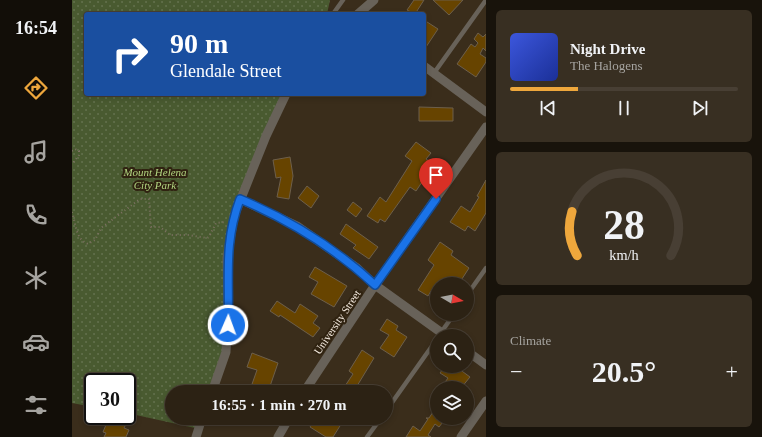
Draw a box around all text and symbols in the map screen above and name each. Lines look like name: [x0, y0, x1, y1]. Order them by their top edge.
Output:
text: 16:54: [15, 18, 57, 38]
icon: right: [104, 28, 156, 80]
text: 90 m: [170, 28, 228, 59]
text: Night Drive: [570, 41, 645, 57]
text: The Halogens: [570, 58, 643, 73]
text: Glendale Street: [170, 61, 281, 81]
icon: directions: [22, 74, 50, 102]
icon: previous: [537, 97, 559, 119]
icon: pause: [613, 97, 635, 119]
icon: next: [689, 97, 711, 119]
icon: music: [22, 138, 50, 166]
pin: [419, 158, 453, 199]
icon: arrive: [425, 164, 447, 186]
park label: Mount Helena City Park: [122, 166, 187, 191]
icon: phone: [22, 201, 50, 229]
text: 28: [603, 202, 645, 248]
text: km/h: [609, 247, 639, 263]
icon: climate: [22, 264, 50, 292]
north arrow: [430, 277, 474, 321]
map controls: [430, 277, 474, 425]
street label: University Street: [311, 288, 363, 356]
position arrow: [207, 304, 249, 346]
icon: car: [22, 328, 50, 356]
button: search: [430, 329, 474, 373]
text: Climate: [510, 333, 551, 348]
text: 20.5°: [592, 355, 656, 388]
text: −: [510, 359, 522, 384]
text: +: [726, 359, 738, 384]
speed limit sign: 30: [84, 373, 136, 425]
button: layers: [430, 381, 474, 425]
icon: filters: [22, 391, 50, 419]
text: 16:55 · 1 min · 270 m: [212, 397, 347, 413]

